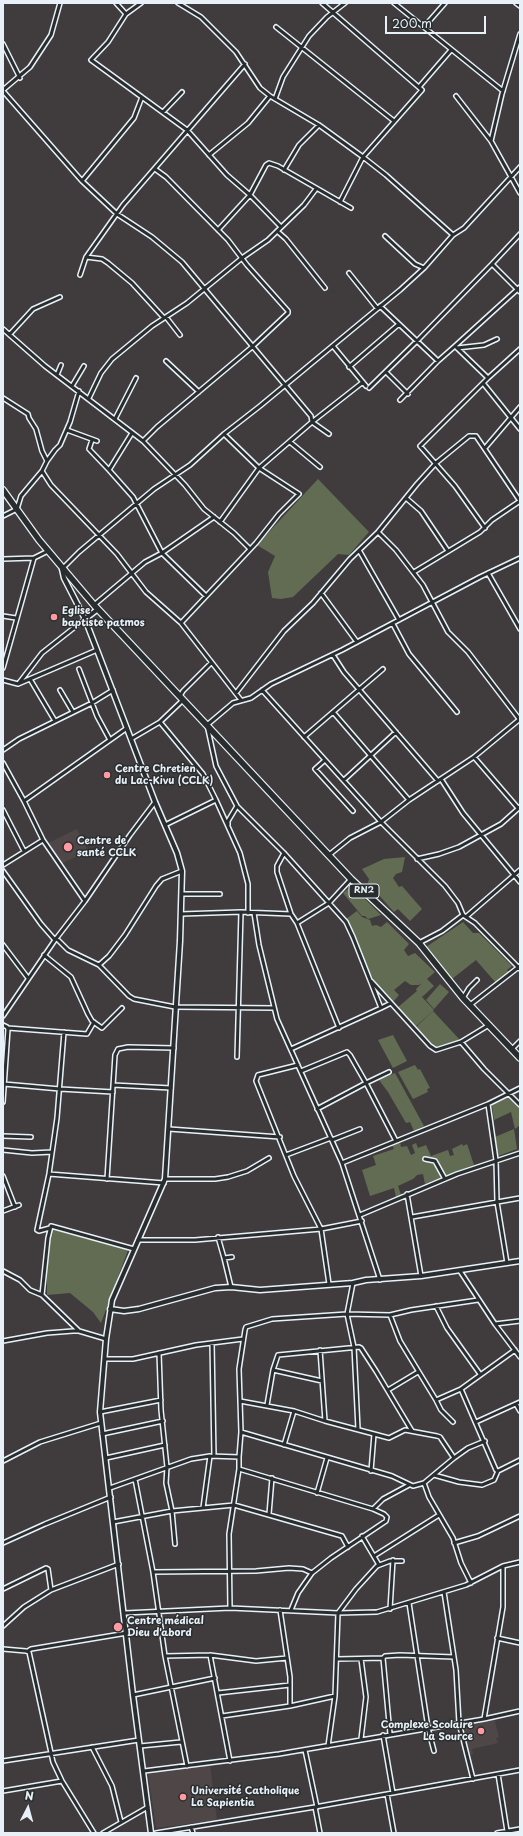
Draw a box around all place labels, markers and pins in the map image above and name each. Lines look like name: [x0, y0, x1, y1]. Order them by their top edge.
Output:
place label: Eglise baptiste patmos: [62, 605, 145, 628]
marker: Eglise baptiste patmos: [49, 612, 59, 622]
place label: Centre Chretien du Lac-Kivu (CCLK): [115, 763, 213, 786]
marker: Centre Chretien du Lac-Kivu (CCLK): [102, 770, 112, 780]
place label: Centre de santé CCLK: [77, 835, 136, 858]
marker: Centre de santé CCLK: [62, 841, 74, 853]
place label: Centre médical Dieu d'abord: [127, 1615, 204, 1638]
marker: Centre médical Dieu d'abord: [112, 1621, 124, 1633]
place label: Complexe Scolaire La Source: [381, 1719, 473, 1742]
marker: Complexe Scolaire La Source: [476, 1726, 486, 1736]
place label: Université Catholique La Sapientia: [191, 1785, 299, 1808]
marker: Université Catholique La Sapientia: [178, 1792, 188, 1802]

